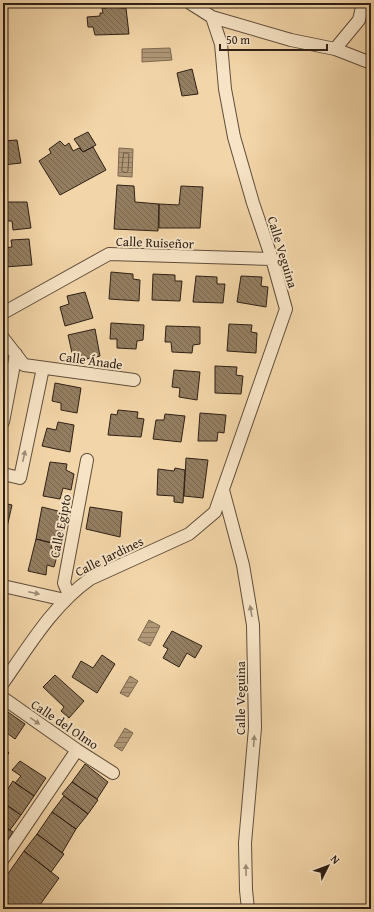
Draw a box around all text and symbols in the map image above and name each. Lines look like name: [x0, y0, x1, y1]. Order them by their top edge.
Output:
scale bar: [220, 26, 327, 52]
text: 50 m: [226, 31, 250, 48]
street label: Calle Veguina: [263, 214, 303, 291]
street label: Calle Ruiseñor: [116, 232, 195, 253]
street label: Calle Ánade: [58, 347, 124, 374]
one-way arrow: [22, 450, 28, 462]
street label: Calle Egipto: [45, 492, 76, 560]
street label: Calle Jardines: [72, 532, 147, 581]
one-way arrow: [28, 591, 40, 597]
one-way arrow: [248, 605, 254, 617]
street label: Calle Veguina: [231, 660, 250, 735]
street label: Calle del Olmo: [27, 695, 103, 754]
one-way arrow: [30, 717, 40, 725]
one-way arrow: [251, 734, 258, 747]
north arrow: [308, 846, 348, 886]
text: N: [327, 851, 344, 868]
one-way arrow: [243, 863, 249, 876]

